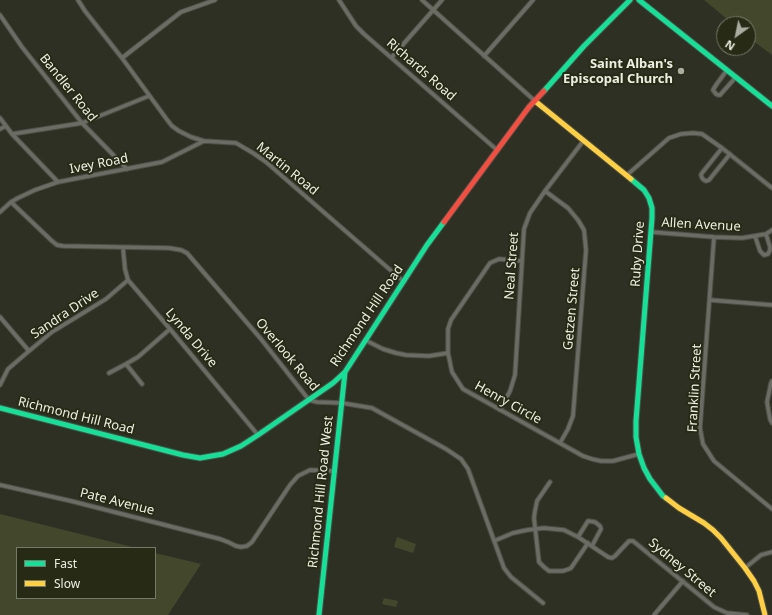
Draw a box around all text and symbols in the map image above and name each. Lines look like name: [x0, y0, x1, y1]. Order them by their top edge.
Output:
north arrow: [716, 16, 756, 56]
street label: Richards Road: [383, 36, 459, 104]
text: N: [722, 37, 738, 54]
street label: Bandler Road: [36, 51, 100, 125]
place label: Saint Alban's Episcopal Church: [563, 56, 673, 87]
marker: Saint Alban's Episcopal Church: [676, 66, 686, 76]
street label: Martin Road: [253, 139, 321, 199]
street label: Ivey Road: [68, 151, 130, 177]
street label: Allen Avenue: [661, 215, 741, 235]
street label: Ruby Drive: [628, 221, 648, 287]
street label: Neal Street: [502, 232, 522, 300]
street label: Richmond Hill Road: [327, 262, 407, 370]
street label: Getzen Street: [561, 267, 583, 351]
street label: Sandra Drive: [28, 286, 102, 342]
street label: Lynda Drive: [162, 305, 220, 371]
street label: Overlook Road: [252, 315, 322, 395]
street label: Franklin Street: [685, 343, 705, 433]
street label: Henry Circle: [472, 378, 544, 428]
street label: Richmond Hill Road: [16, 394, 136, 438]
street label: Richmond Hill Road West: [305, 415, 337, 569]
street label: Pate Avenue: [78, 485, 156, 519]
street label: Sydney Street: [645, 535, 719, 601]
legend: [16, 547, 156, 599]
text: Fast: [54, 555, 77, 572]
text: Slow: [54, 575, 80, 592]

